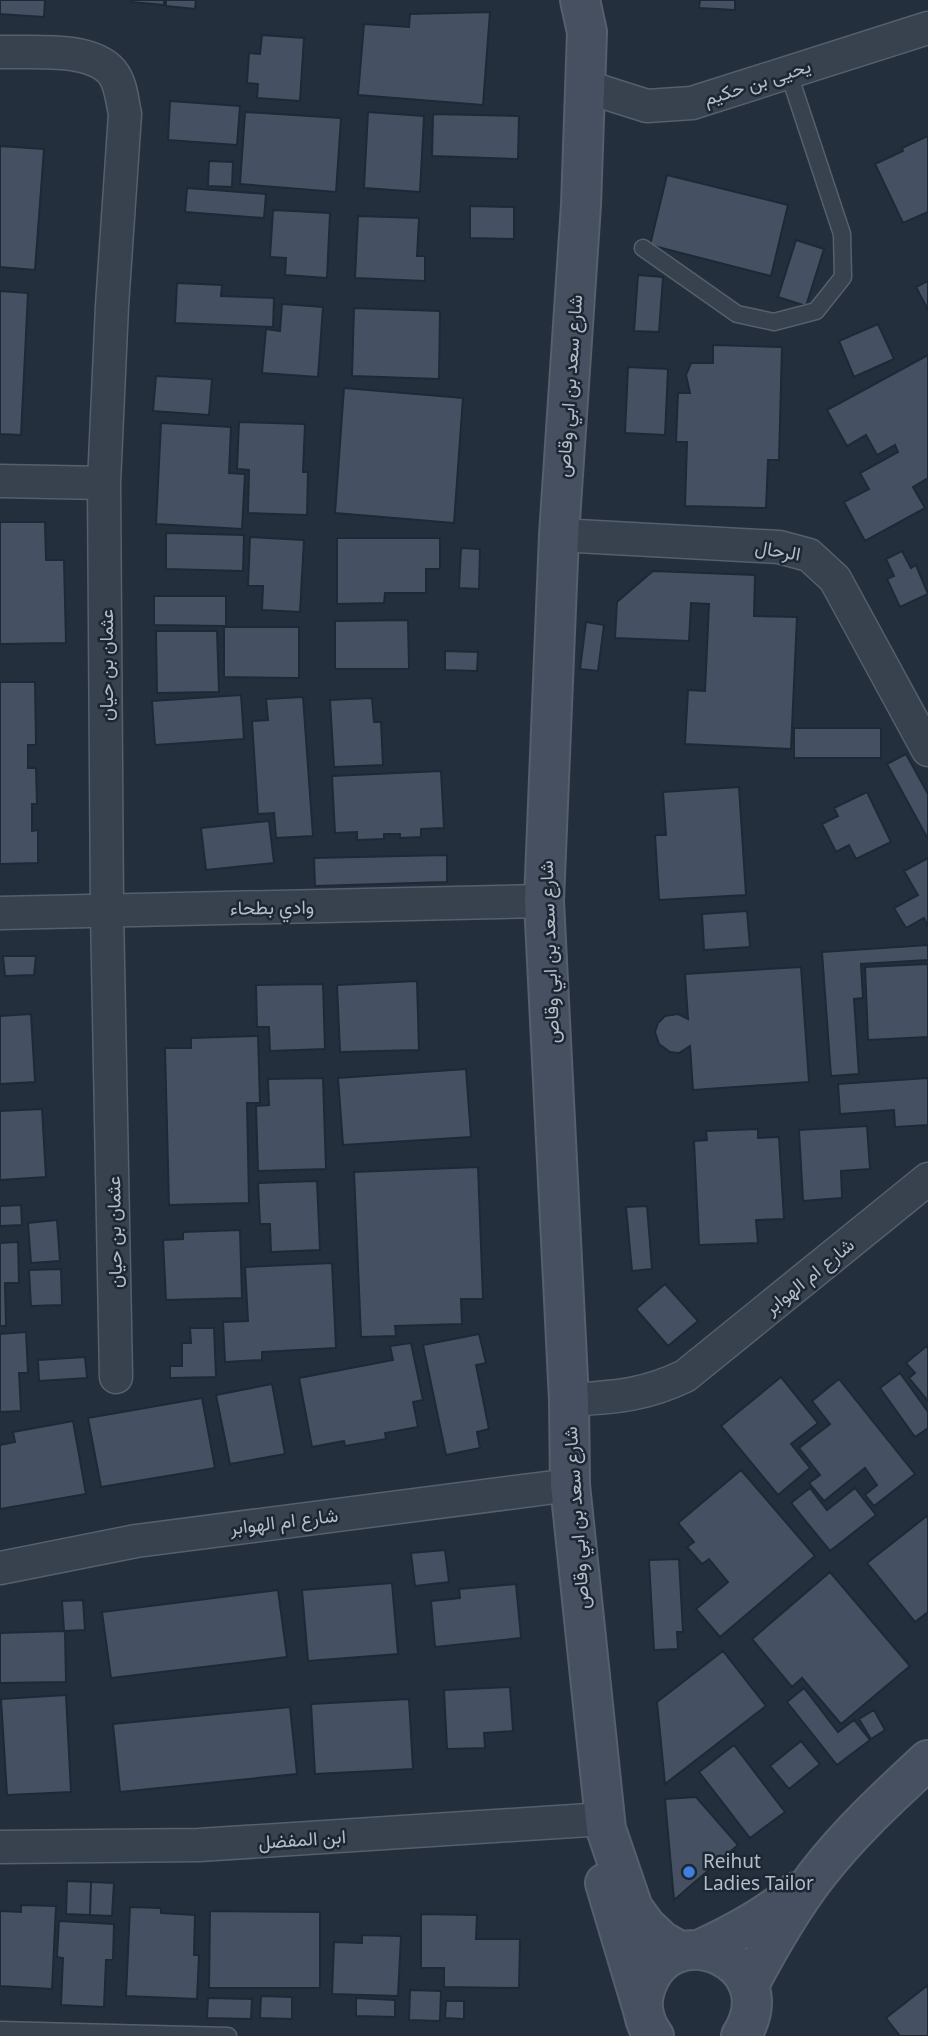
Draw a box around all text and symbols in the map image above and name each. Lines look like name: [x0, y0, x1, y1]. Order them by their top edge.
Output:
street label: يحيى بن حكيم: [700, 52, 814, 112]
street label: شارع سعد بن ابي وقاص: [550, 294, 591, 478]
street label: الرحال: [753, 533, 803, 567]
street label: عثمان بن حيان: [93, 609, 119, 721]
street label: شارع سعد بن ابي وقاص: [533, 860, 568, 1044]
street label: وادي بطحاء: [230, 893, 314, 924]
street label: عثمان بن حيان: [100, 1176, 128, 1288]
street label: شارع ام الهوابر: [758, 1232, 860, 1321]
street label: شارع سعد بن ابي وقاص: [557, 1426, 598, 1610]
street label: شارع ام الهوابر: [227, 1501, 340, 1541]
street label: ابن المفضل: [257, 1823, 347, 1855]
place label: Reihut Ladies Tailor: [703, 1848, 814, 1896]
marker: Reihut Ladies Tailor: [681, 1864, 697, 1880]

